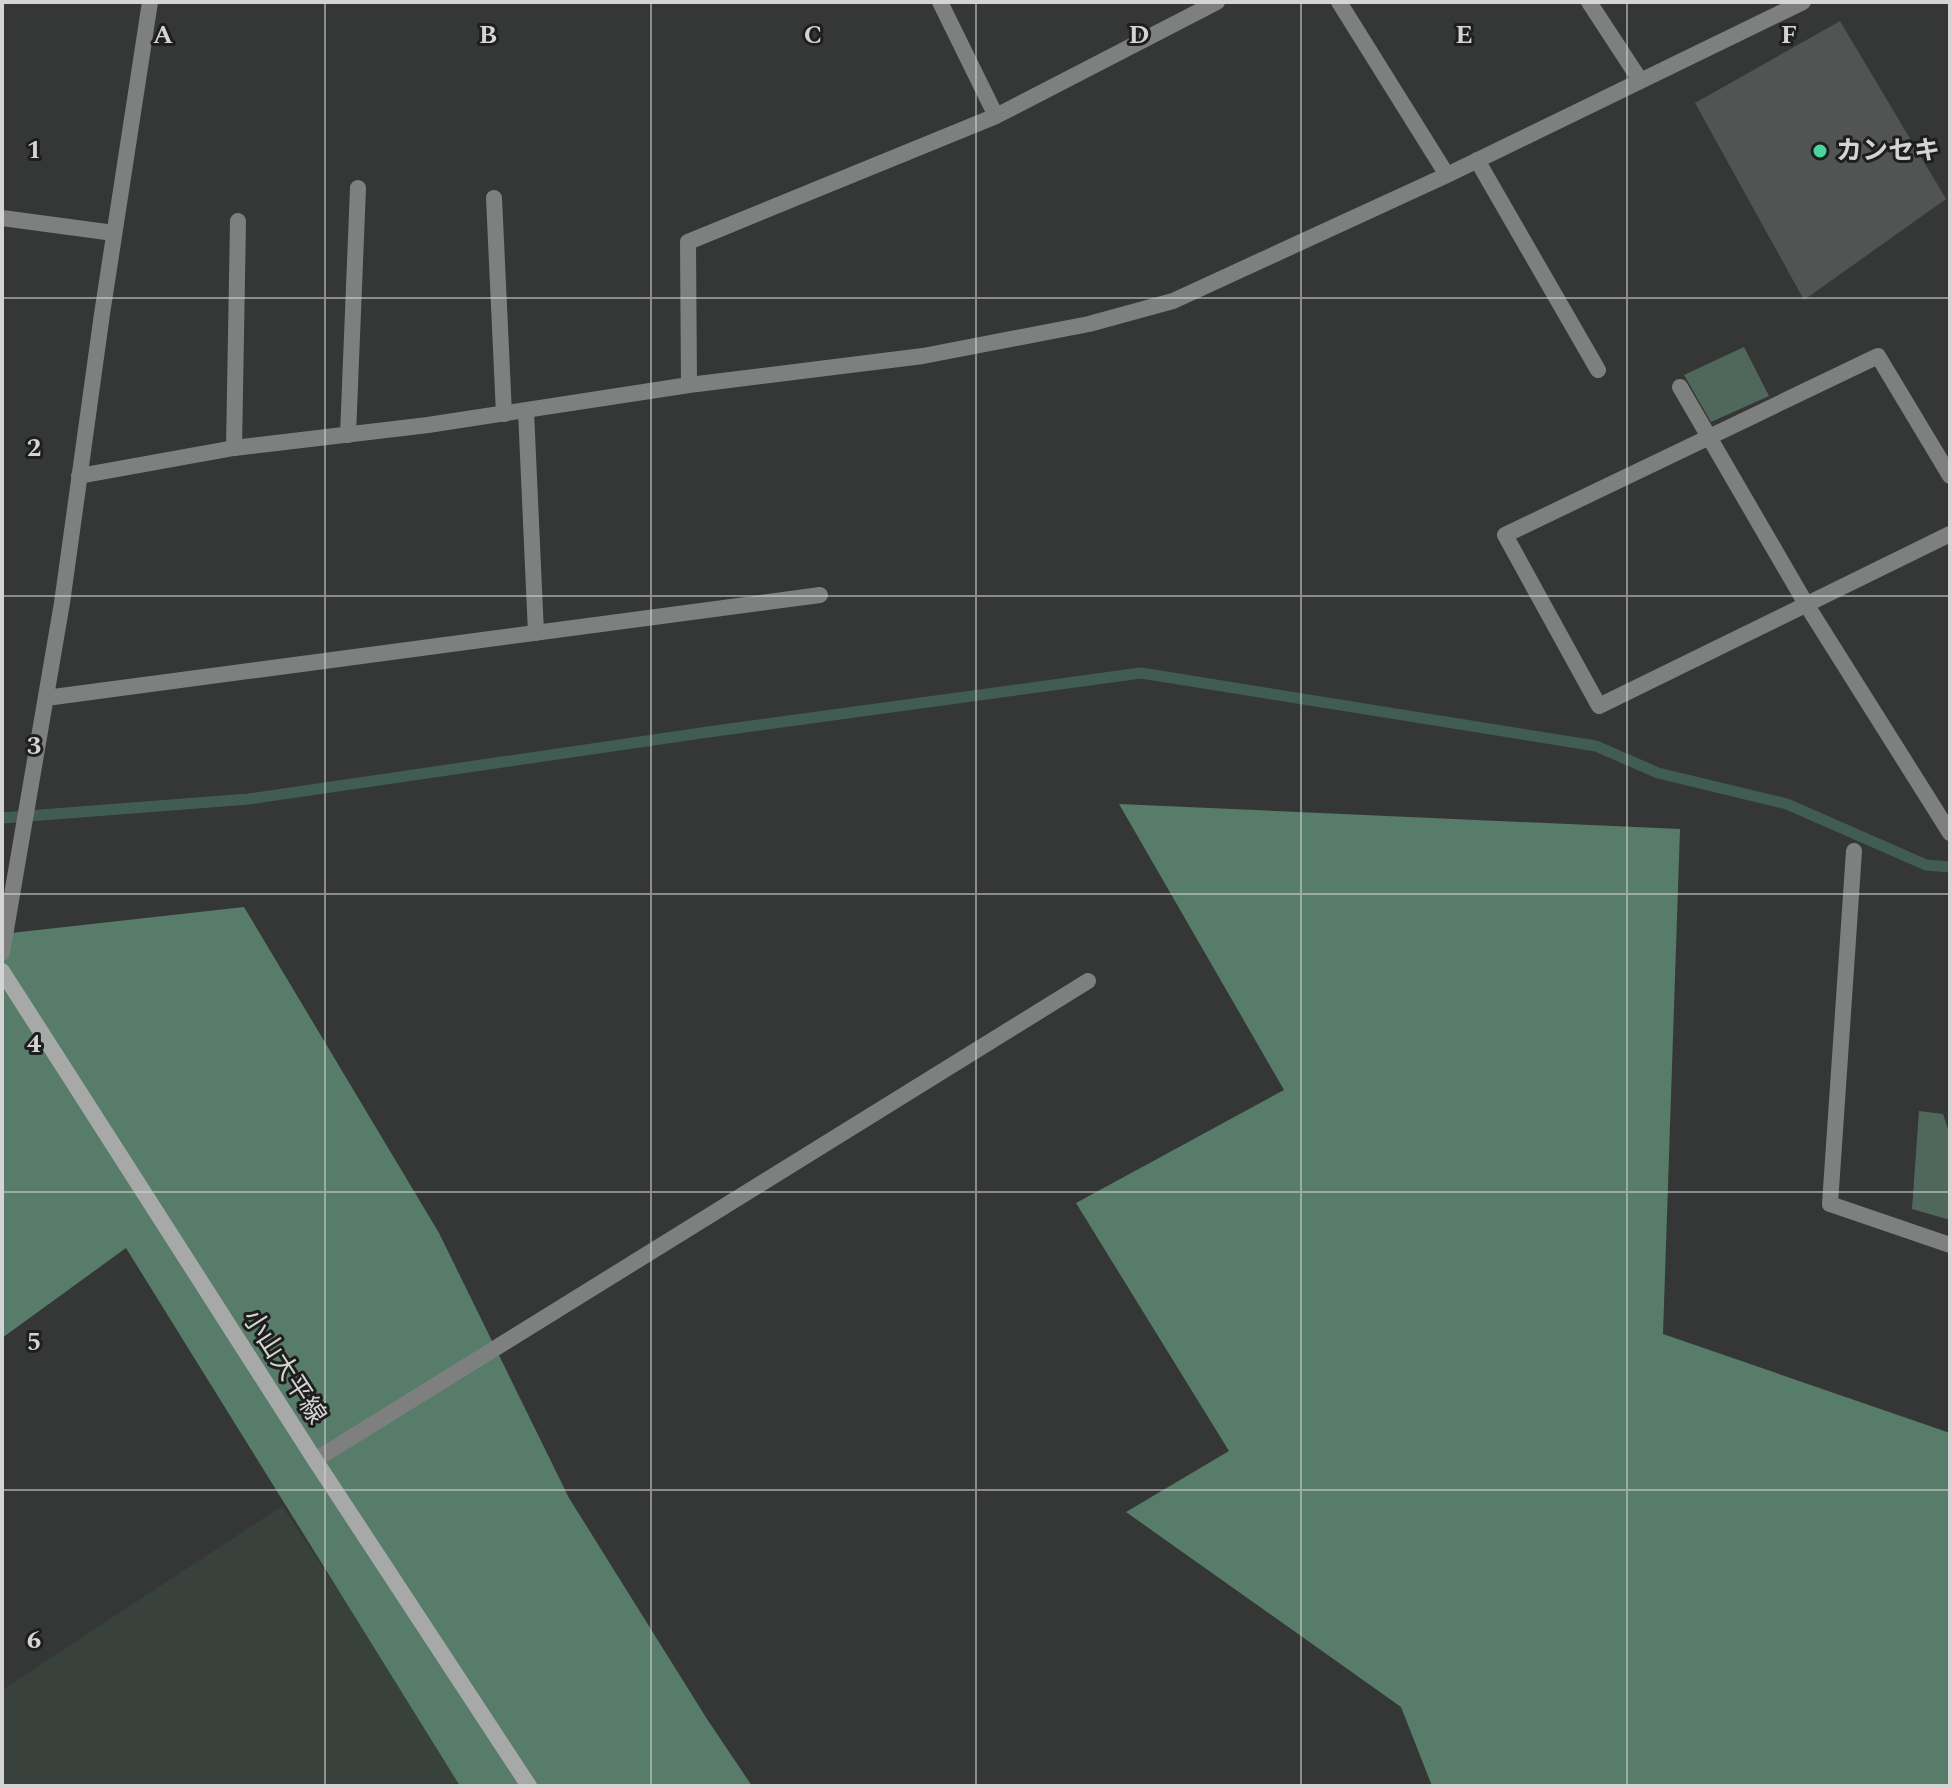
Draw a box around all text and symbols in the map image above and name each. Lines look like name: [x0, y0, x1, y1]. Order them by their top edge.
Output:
text: A: [153, 15, 173, 55]
text: B: [479, 15, 497, 55]
text: C: [804, 15, 822, 55]
text: D: [1129, 15, 1149, 55]
text: E: [1455, 15, 1473, 55]
text: F: [1781, 15, 1797, 55]
text: 1: [27, 130, 41, 170]
place label: カンセキ: [1836, 131, 1940, 171]
marker: カンセキ: [1811, 142, 1829, 160]
text: 2: [27, 428, 41, 468]
text: 3: [27, 726, 41, 766]
text: 4: [27, 1024, 42, 1064]
street label: 小山大平線: [232, 1302, 336, 1432]
text: 5: [27, 1322, 41, 1362]
text: 6: [27, 1620, 41, 1660]

